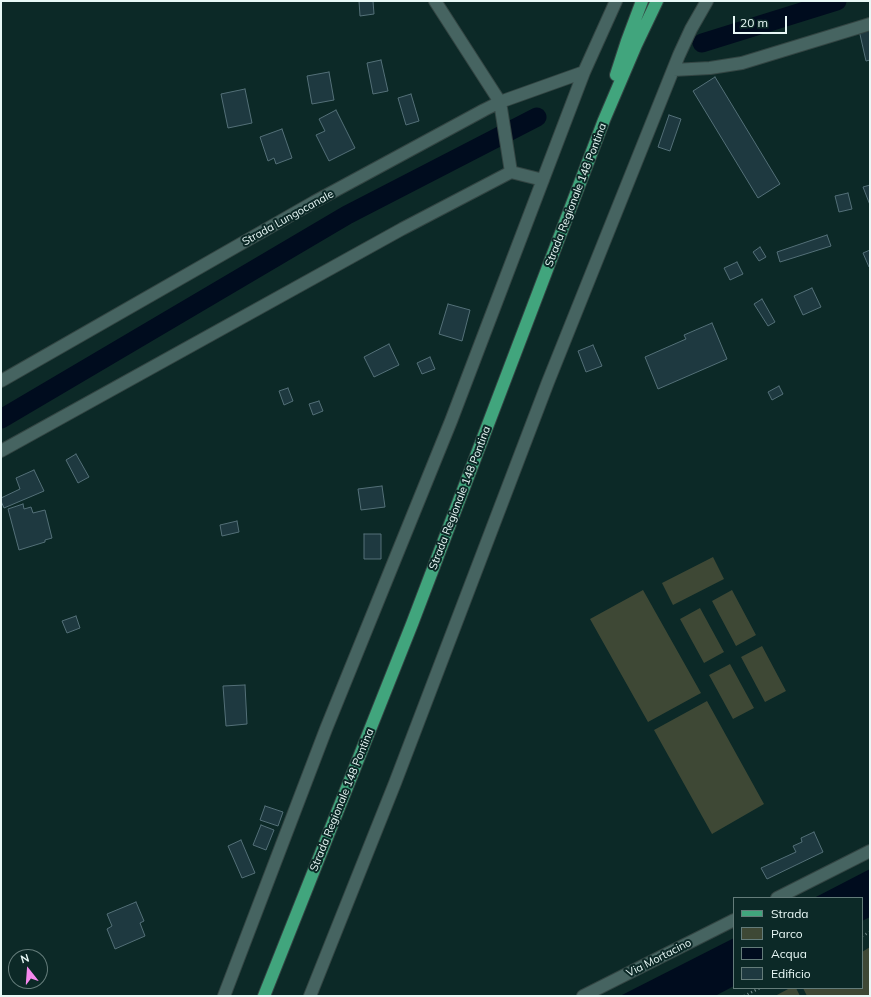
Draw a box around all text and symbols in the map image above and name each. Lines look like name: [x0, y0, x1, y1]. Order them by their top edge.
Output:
scale bar: [735, 8, 789, 34]
text: 20 m: [740, 15, 768, 30]
street label: Strada Regionale 148 Pontina: [542, 121, 610, 269]
street label: Strada Lungocanale: [240, 187, 336, 249]
street label: Strada Regionale 148 Pontina: [426, 424, 494, 572]
street label: Strada Regionale 148 Pontina: [307, 727, 377, 873]
legend: [733, 897, 863, 989]
text: Strada: [771, 906, 809, 921]
text: Parco: [771, 926, 803, 941]
street label: Via Mortacino: [624, 936, 694, 980]
text: Acqua: [771, 946, 807, 961]
north arrow: [8, 949, 48, 989]
text: N: [19, 951, 31, 966]
text: Edificio: [771, 966, 811, 981]

